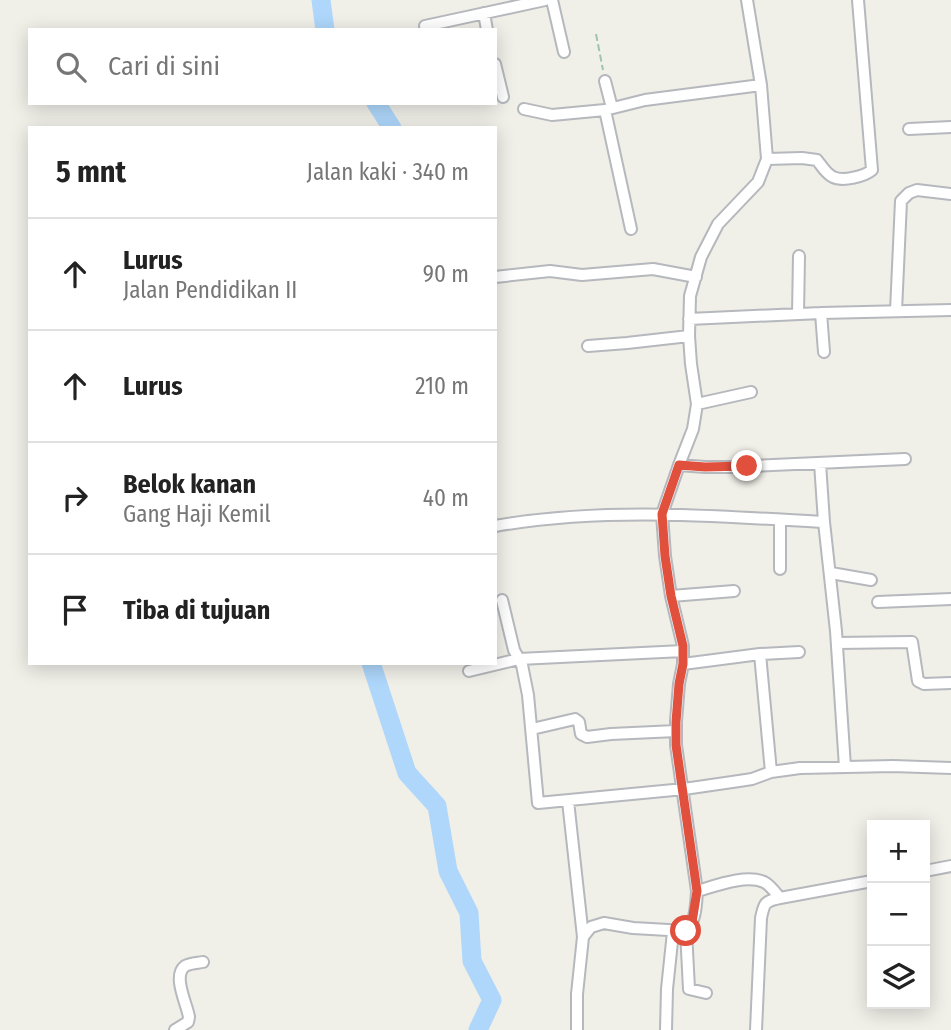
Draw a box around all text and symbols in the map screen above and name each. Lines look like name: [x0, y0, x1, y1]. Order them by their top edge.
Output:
search box: [28, 28, 497, 105]
icon: search: [52, 48, 90, 86]
text: Cari di sini: [108, 51, 220, 82]
text: 5 mnt: [56, 154, 126, 190]
text: Jalan kaki · 340 m: [307, 158, 469, 186]
text: Lurus: [123, 245, 183, 276]
icon: ahead: [56, 255, 94, 293]
text: 90 m: [423, 260, 469, 288]
text: Jalan Pendidikan II: [123, 276, 297, 304]
icon: ahead: [56, 367, 94, 405]
text: Lurus: [123, 371, 183, 402]
text: 210 m: [415, 372, 469, 400]
route end: [731, 450, 762, 481]
text: Belok kanan: [123, 469, 256, 500]
icon: right: [56, 479, 94, 517]
text: 40 m: [423, 484, 469, 512]
text: Gang Haji Kemil: [123, 500, 271, 528]
icon: arrive: [56, 591, 94, 629]
text: Tiba di tujuan: [123, 595, 270, 626]
map controls: [867, 820, 930, 1009]
button: +: [867, 820, 930, 883]
button: −: [867, 883, 930, 946]
route start: [670, 915, 701, 946]
button: layers: [867, 946, 930, 1009]

